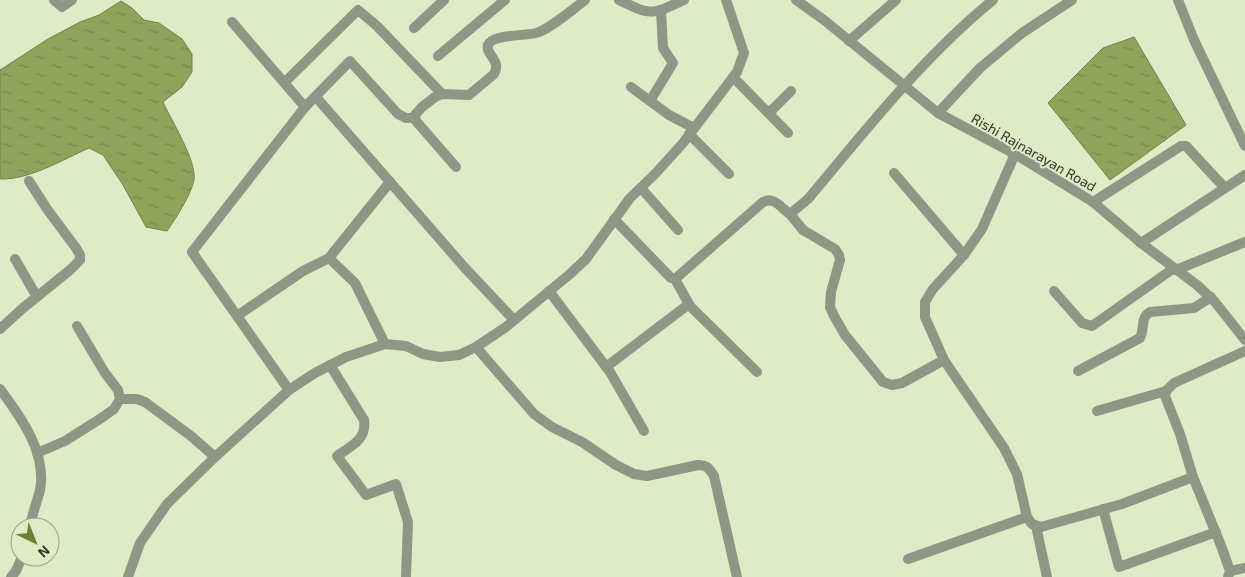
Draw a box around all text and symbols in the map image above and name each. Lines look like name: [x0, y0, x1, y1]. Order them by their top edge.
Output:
street label: Rishi Rajnarayan Road: [968, 109, 1100, 195]
north arrow: [10, 517, 60, 567]
text: N: [35, 542, 54, 562]

